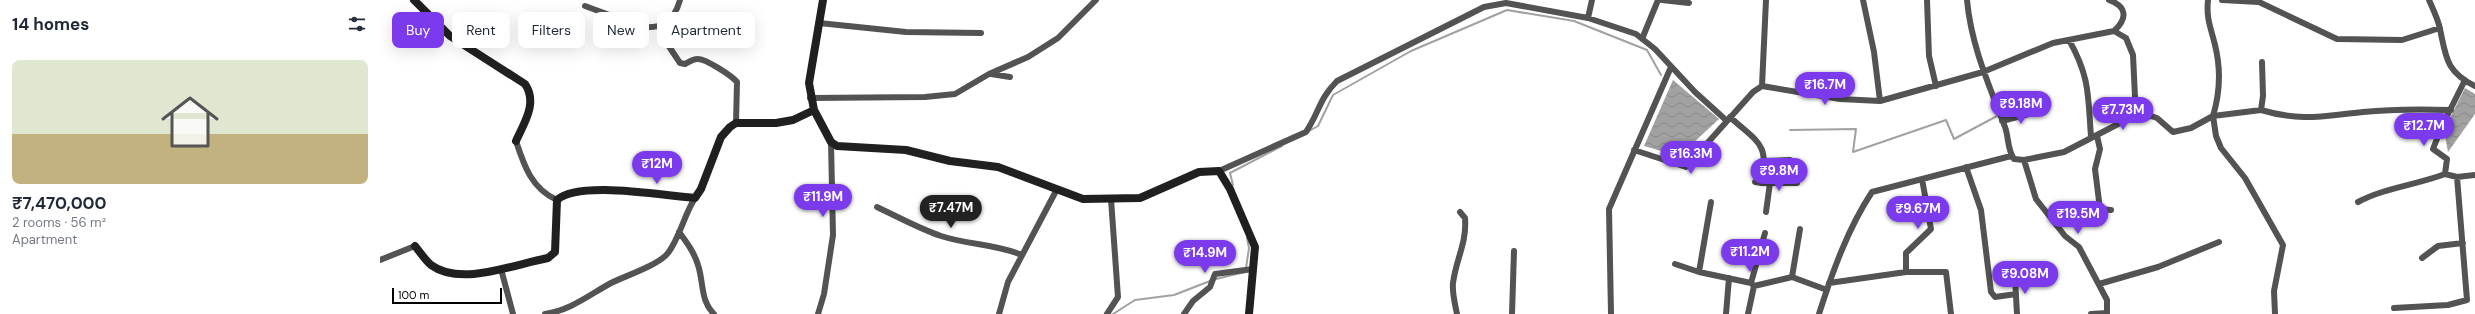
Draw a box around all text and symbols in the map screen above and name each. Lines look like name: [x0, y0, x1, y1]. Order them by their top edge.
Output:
chip: Buy: [392, 12, 444, 48]
chip: Rent: [452, 12, 510, 48]
chip: Filters: [518, 12, 585, 48]
chip: New: [593, 12, 649, 48]
chip: Apartment: [657, 12, 755, 48]
text: 14 homes: [12, 13, 89, 35]
icon: filters: [346, 13, 368, 35]
pin: ₹16.7M: [1792, 72, 1858, 106]
text: ₹16.7M: [1804, 76, 1846, 93]
icon: home: [154, 86, 226, 158]
pin: ₹9.18M: [1988, 91, 2054, 125]
text: ₹9.18M: [1999, 95, 2043, 112]
pin: ₹7.73M: [2090, 97, 2156, 131]
text: ₹7.73M: [2101, 101, 2145, 118]
pin: ₹12.7M: [2391, 113, 2457, 147]
text: ₹12.7M: [2403, 117, 2445, 134]
pin: ₹16.3M: [1658, 141, 1724, 175]
text: ₹16.3M: [1669, 145, 1713, 162]
pin: ₹12M: [633, 151, 681, 185]
text: ₹12M: [641, 155, 673, 172]
pin: ₹9.8M: [1751, 158, 1807, 192]
text: ₹9.8M: [1760, 162, 1798, 179]
pin: ₹11.9M: [790, 184, 856, 218]
text: ₹11.9M: [803, 188, 843, 205]
text: ₹7,470,000: [12, 192, 107, 214]
pin: ₹7.47M: [918, 195, 984, 229]
pin: ₹9.67M: [1885, 196, 1951, 230]
text: ₹7.47M: [929, 199, 973, 216]
text: ₹9.67M: [1895, 200, 1941, 217]
pin: ₹19.5M: [2045, 201, 2111, 235]
text: ₹19.5M: [2056, 205, 2100, 222]
text: 2 rooms · 56 m²: [12, 214, 106, 231]
text: Apartment: [12, 231, 77, 248]
pin: ₹11.2M: [1717, 239, 1783, 273]
pin: ₹14.9M: [1172, 240, 1238, 274]
text: ₹11.2M: [1730, 243, 1770, 260]
text: ₹14.9M: [1183, 244, 1227, 261]
pin: ₹9.08M: [1992, 261, 2058, 295]
text: ₹9.08M: [2001, 265, 2049, 282]
scale bar: [392, 286, 502, 305]
text: 100 m: [398, 288, 429, 302]

